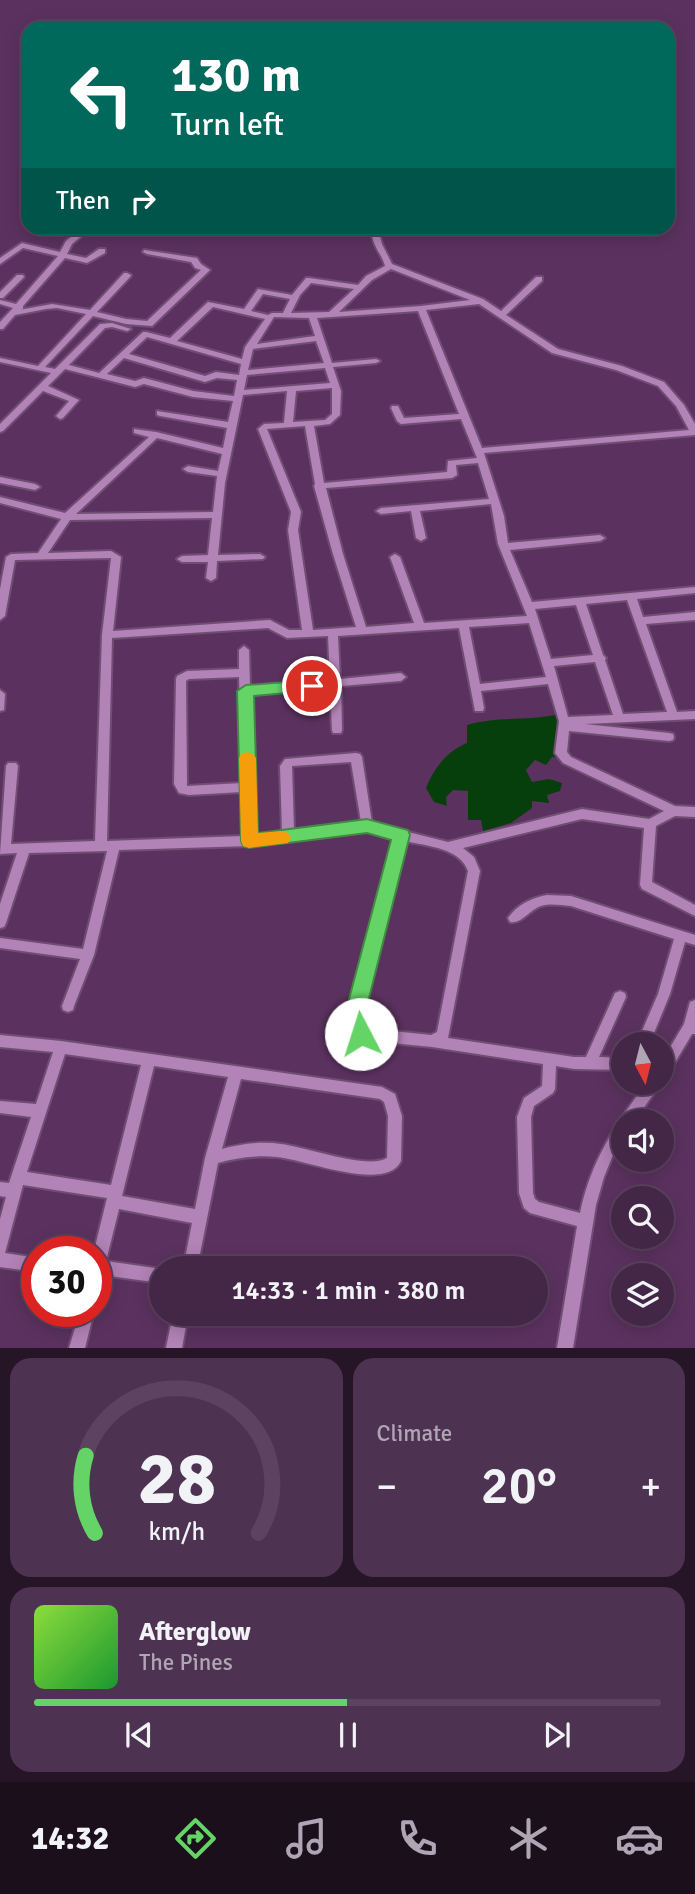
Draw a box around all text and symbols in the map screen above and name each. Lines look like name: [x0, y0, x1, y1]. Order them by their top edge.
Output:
text: 130 m: [171, 45, 301, 105]
icon: left: [56, 49, 147, 140]
text: Turn left: [171, 105, 284, 144]
icon: right: [124, 182, 162, 220]
text: Then: [56, 185, 110, 217]
pin: [282, 656, 342, 716]
icon: arrive: [293, 667, 331, 705]
position arrow: [324, 997, 398, 1071]
north arrow: [611, 1032, 674, 1096]
map controls: [611, 1032, 674, 1326]
button: sound: [611, 1109, 674, 1172]
button: search: [611, 1186, 674, 1249]
speed limit sign: 30: [21, 1236, 112, 1327]
button: layers: [611, 1263, 674, 1326]
text: 14:33 · 1 min · 380 m: [232, 1275, 465, 1307]
text: Climate: [377, 1419, 452, 1448]
text: 28: [137, 1436, 216, 1525]
text: 20°: [481, 1454, 557, 1518]
text: −: [377, 1463, 397, 1510]
text: +: [640, 1463, 661, 1510]
text: km/h: [148, 1516, 205, 1547]
text: Afterglow: [139, 1616, 251, 1648]
text: The Pines: [139, 1648, 233, 1677]
icon: previous: [120, 1716, 158, 1754]
icon: pause: [329, 1716, 367, 1754]
icon: next: [538, 1716, 576, 1754]
icon: directions: [171, 1814, 220, 1863]
icon: music: [282, 1814, 331, 1863]
icon: phone: [393, 1814, 442, 1863]
icon: climate: [504, 1814, 553, 1863]
icon: car: [615, 1814, 664, 1863]
text: 14:32: [31, 1819, 110, 1858]

